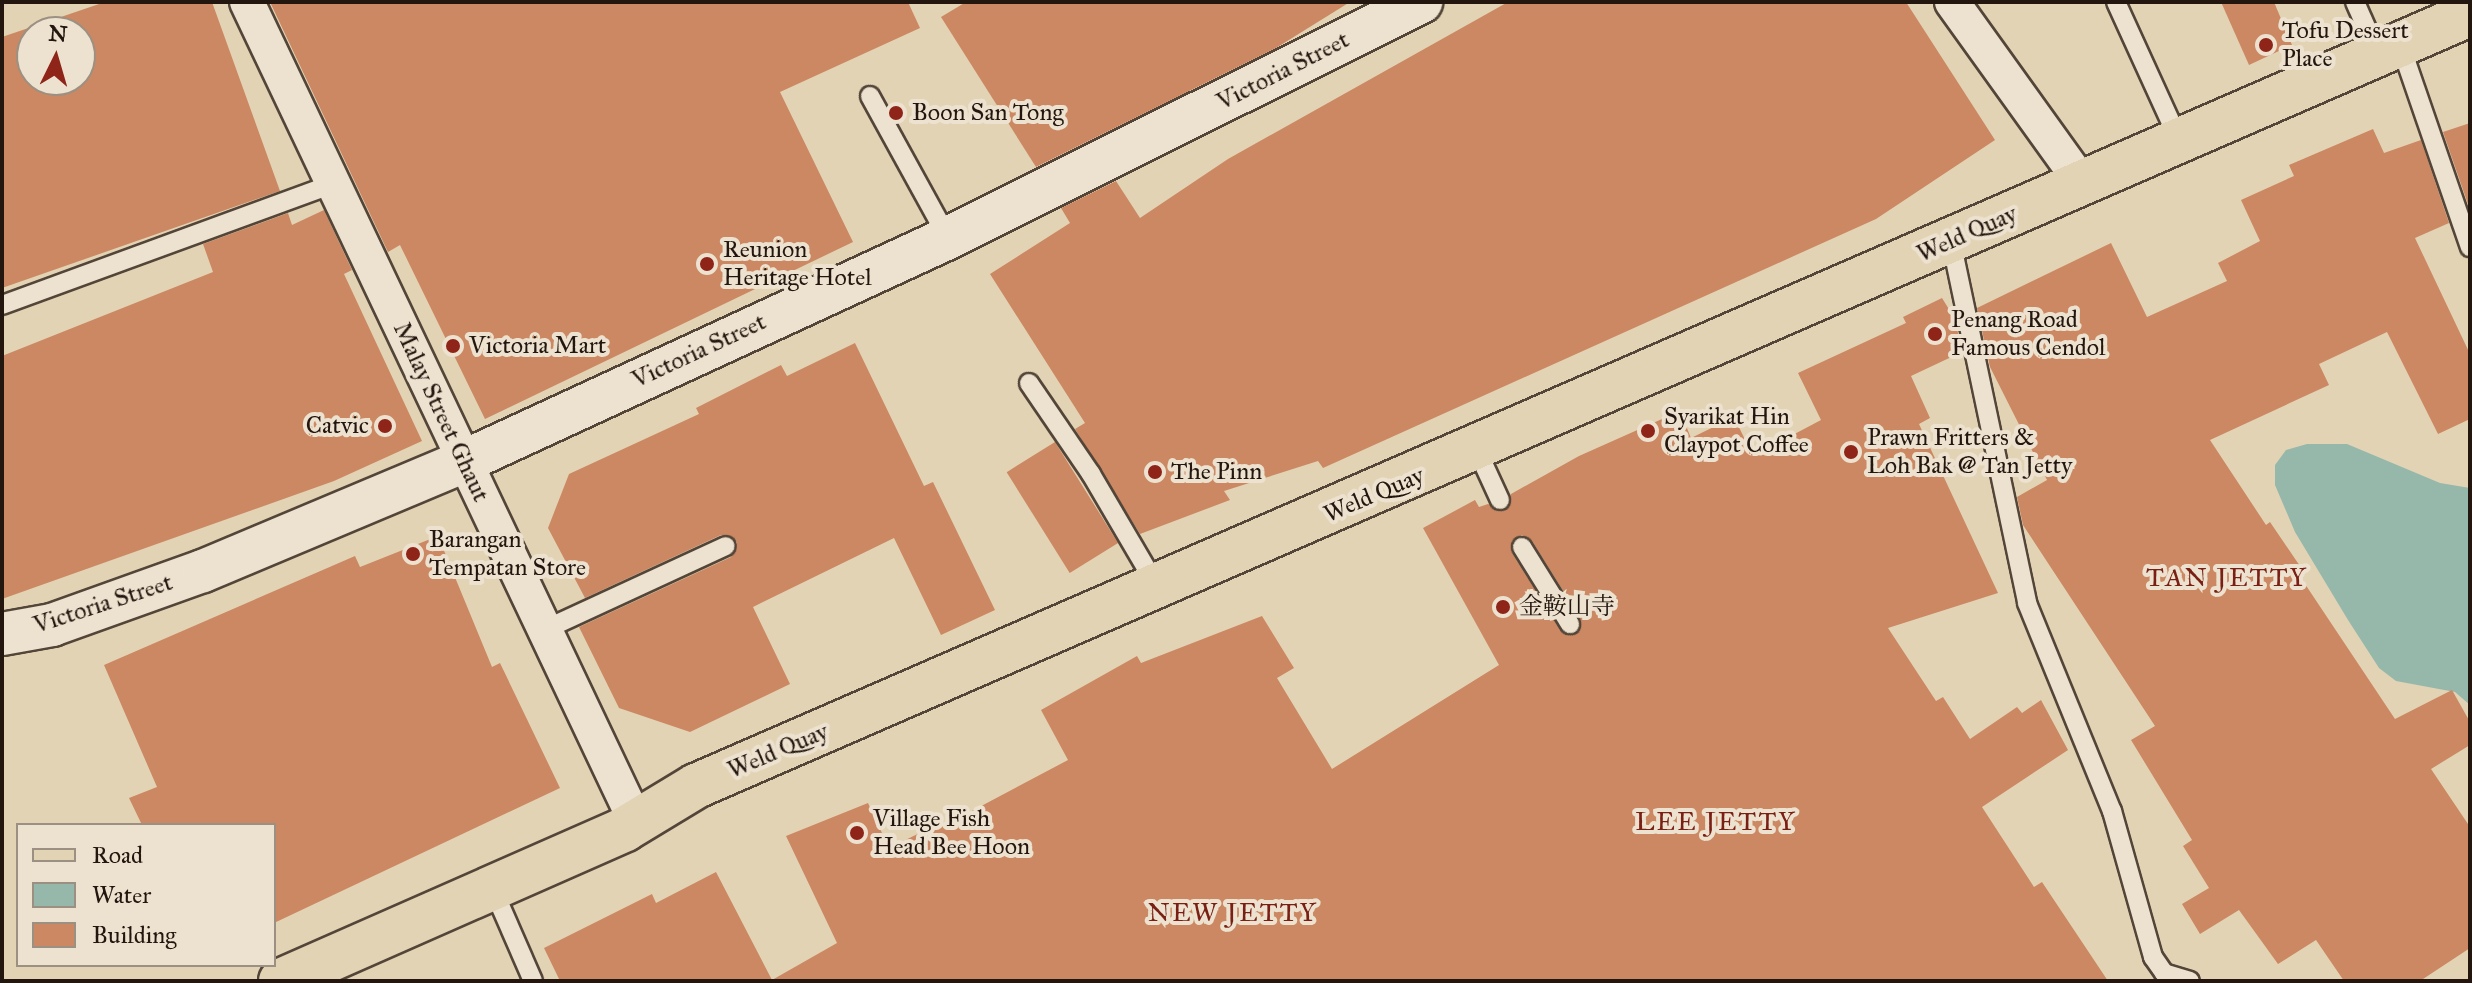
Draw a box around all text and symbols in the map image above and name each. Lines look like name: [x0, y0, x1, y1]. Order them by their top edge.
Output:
north arrow: [16, 16, 96, 96]
place label: Tofu Dessert Place: [2282, 17, 2409, 73]
text: N: [47, 19, 68, 48]
street label: Victoria Street: [1212, 25, 1354, 117]
marker: Tofu Dessert Place: [2257, 36, 2275, 54]
place label: Boon San Tong: [912, 99, 1064, 127]
marker: Boon San Tong: [887, 104, 905, 122]
street label: Weld Quay: [1913, 199, 2021, 269]
place label: Reunion Heritage Hotel: [723, 236, 872, 292]
marker: Reunion Heritage Hotel: [698, 255, 716, 273]
place label: Penang Road Famous Cendol: [1951, 306, 2105, 362]
street label: Victoria Street: [627, 307, 771, 395]
street label: Malay Street Ghaut: [387, 318, 495, 506]
marker: Penang Road Famous Cendol: [1926, 325, 1944, 343]
place label: Victoria Mart: [469, 332, 606, 360]
marker: Victoria Mart: [444, 337, 462, 355]
place label: Syarikat Hin Claypot Coffee: [1664, 403, 1809, 459]
place label: Catvic: [306, 412, 369, 440]
marker: Catvic: [376, 417, 394, 435]
marker: Syarikat Hin Claypot Coffee: [1639, 422, 1657, 440]
place label: Prawn Fritters & Loh Bak @ Tan Jetty: [1867, 424, 2072, 480]
marker: Prawn Fritters & Loh Bak @ Tan Jetty: [1842, 443, 1860, 461]
place label: The Pinn: [1171, 458, 1262, 486]
street label: Weld Quay: [1319, 461, 1429, 529]
marker: The Pinn: [1146, 463, 1164, 481]
place label: Barangan Tempatan Store: [429, 526, 586, 582]
marker: Barangan Tempatan Store: [404, 545, 422, 563]
district label: TAN JETTY: [2146, 562, 2308, 594]
street label: Victoria Street: [30, 568, 176, 640]
place label: 金鞍山寺: [1519, 593, 1615, 621]
marker: 金鞍山寺: [1494, 598, 1512, 616]
street label: Weld Quay: [723, 717, 833, 785]
place label: Village Fish Head Bee Hoon: [873, 805, 1030, 861]
district label: LEE JETTY: [1635, 806, 1797, 838]
legend: [16, 823, 276, 967]
marker: Village Fish Head Bee Hoon: [848, 824, 866, 842]
text: Road: [92, 840, 143, 870]
text: Water: [92, 880, 151, 910]
district label: NEW JETTY: [1148, 897, 1318, 929]
text: Building: [92, 920, 177, 950]

